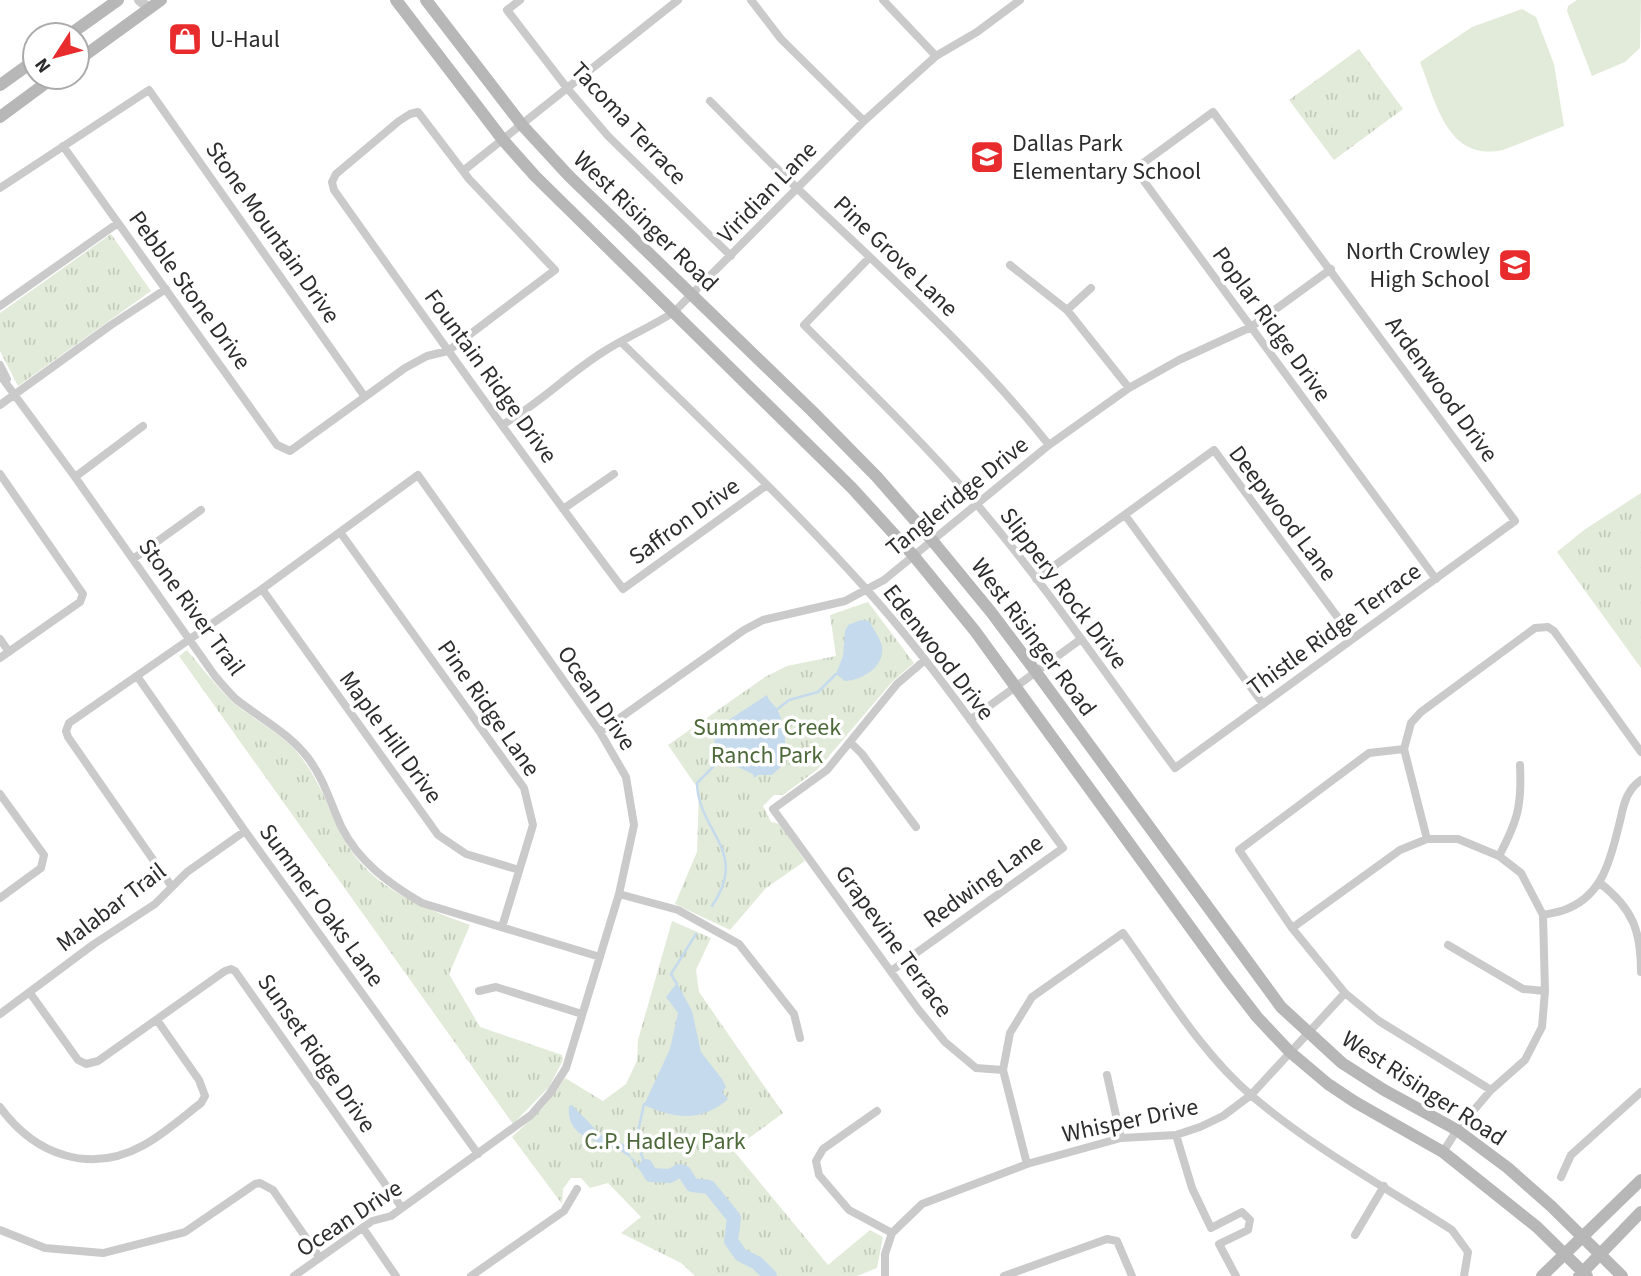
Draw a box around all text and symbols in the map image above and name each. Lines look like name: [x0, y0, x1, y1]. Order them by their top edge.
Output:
shop icon: U-Haul: [166, 20, 204, 58]
north arrow: [21, 21, 91, 91]
place label: U-Haul: [210, 22, 280, 57]
text: N: [29, 52, 58, 78]
street label: Tacoma Terrace: [562, 54, 695, 193]
place label: Dallas Park Elementary School: [1012, 126, 1201, 189]
street label: Viridian Lane: [709, 133, 825, 251]
street label: Stone Mountain Drive: [197, 134, 349, 330]
school or university icon: Dallas Park Elementary School: [968, 138, 1006, 176]
street label: West Risinger Road: [565, 143, 726, 300]
street label: Pine Grove Lane: [825, 188, 966, 325]
street label: Pebble Stone Drive: [120, 203, 259, 377]
place label: North Crowley High School: [1346, 234, 1490, 297]
street label: Poplar Ridge Drive: [1203, 240, 1340, 409]
school or university icon: North Crowley High School: [1496, 246, 1534, 284]
street label: Fountain Ridge Drive: [415, 282, 566, 471]
street label: Ardenwood Drive: [1377, 309, 1507, 469]
street label: Tangleridge Drive: [878, 428, 1036, 565]
street label: Deepwood Lane: [1220, 438, 1345, 588]
street label: Saffron Drive: [621, 469, 747, 574]
street label: Slippery Rock Drive: [991, 500, 1136, 676]
street label: Stone River Trail: [130, 531, 253, 683]
street label: West Risinger Road: [962, 551, 1105, 724]
street label: Thistle Ridge Terrace: [1240, 554, 1428, 705]
street label: Edenwood Drive: [874, 577, 1003, 728]
street label: Pine Ridge Lane: [429, 633, 549, 784]
street label: Ocean Drive: [549, 639, 645, 758]
street label: Maple Hill Drive: [331, 664, 451, 811]
park label: Summer Creek Ranch Park: [693, 710, 841, 773]
street label: Summer Oaks Lane: [250, 816, 393, 994]
street label: Redwing Lane: [916, 826, 1050, 937]
street label: Malabar Trail: [49, 854, 174, 960]
street label: Grapevine Terrace: [826, 858, 961, 1025]
street label: Sunset Ridge Drive: [249, 967, 385, 1140]
street label: West Risinger Road: [1334, 1022, 1513, 1155]
street label: Whisper Drive: [1059, 1089, 1201, 1152]
park label: C.P. Hadley Park: [584, 1124, 746, 1159]
street label: Ocean Drive: [289, 1171, 409, 1266]

